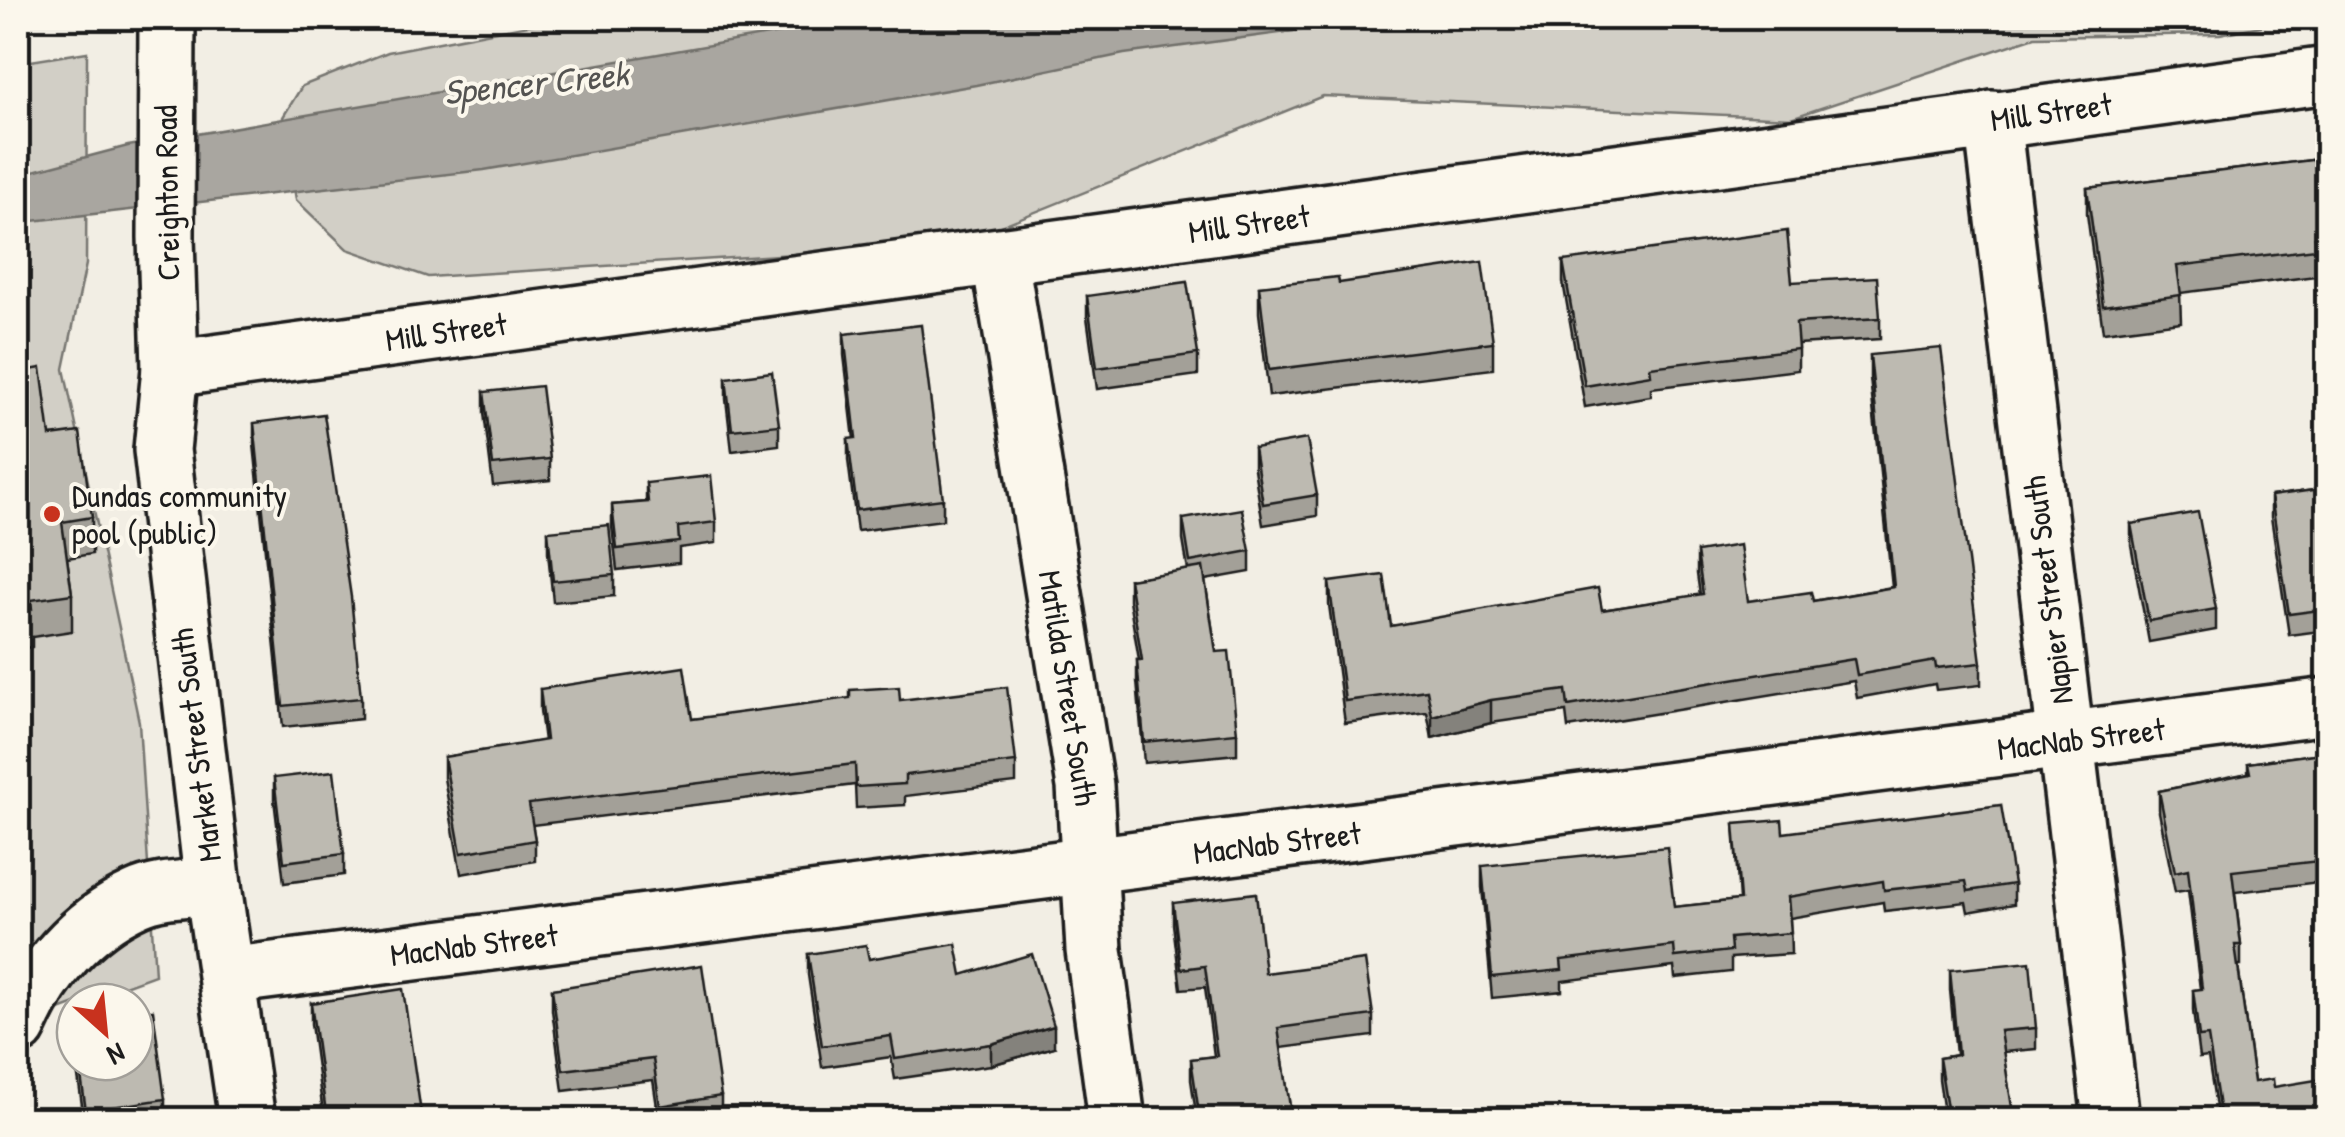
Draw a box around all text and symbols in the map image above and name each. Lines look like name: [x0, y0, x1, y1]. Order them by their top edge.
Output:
water label: Spencer Creek: [442, 49, 634, 116]
street label: Mill Street: [1988, 82, 2115, 141]
street label: Creighton Road: [143, 105, 190, 281]
street label: Mill Street: [1186, 194, 1313, 253]
street label: Mill Street: [383, 302, 510, 361]
place label: Dundas community pool (public): [72, 474, 287, 554]
street label: Napier Street South: [2012, 474, 2083, 707]
marker: Dundas community pool (public): [41, 503, 63, 525]
street label: Matilda Street South: [1029, 567, 1108, 809]
street label: Market Street South: [160, 626, 231, 864]
street label: MacNab Street: [1995, 707, 2168, 770]
street label: MacNab Street: [1191, 811, 1364, 874]
street label: MacNab Street: [388, 913, 561, 976]
north arrow: [55, 982, 155, 1082]
text: N: [101, 1034, 132, 1075]

